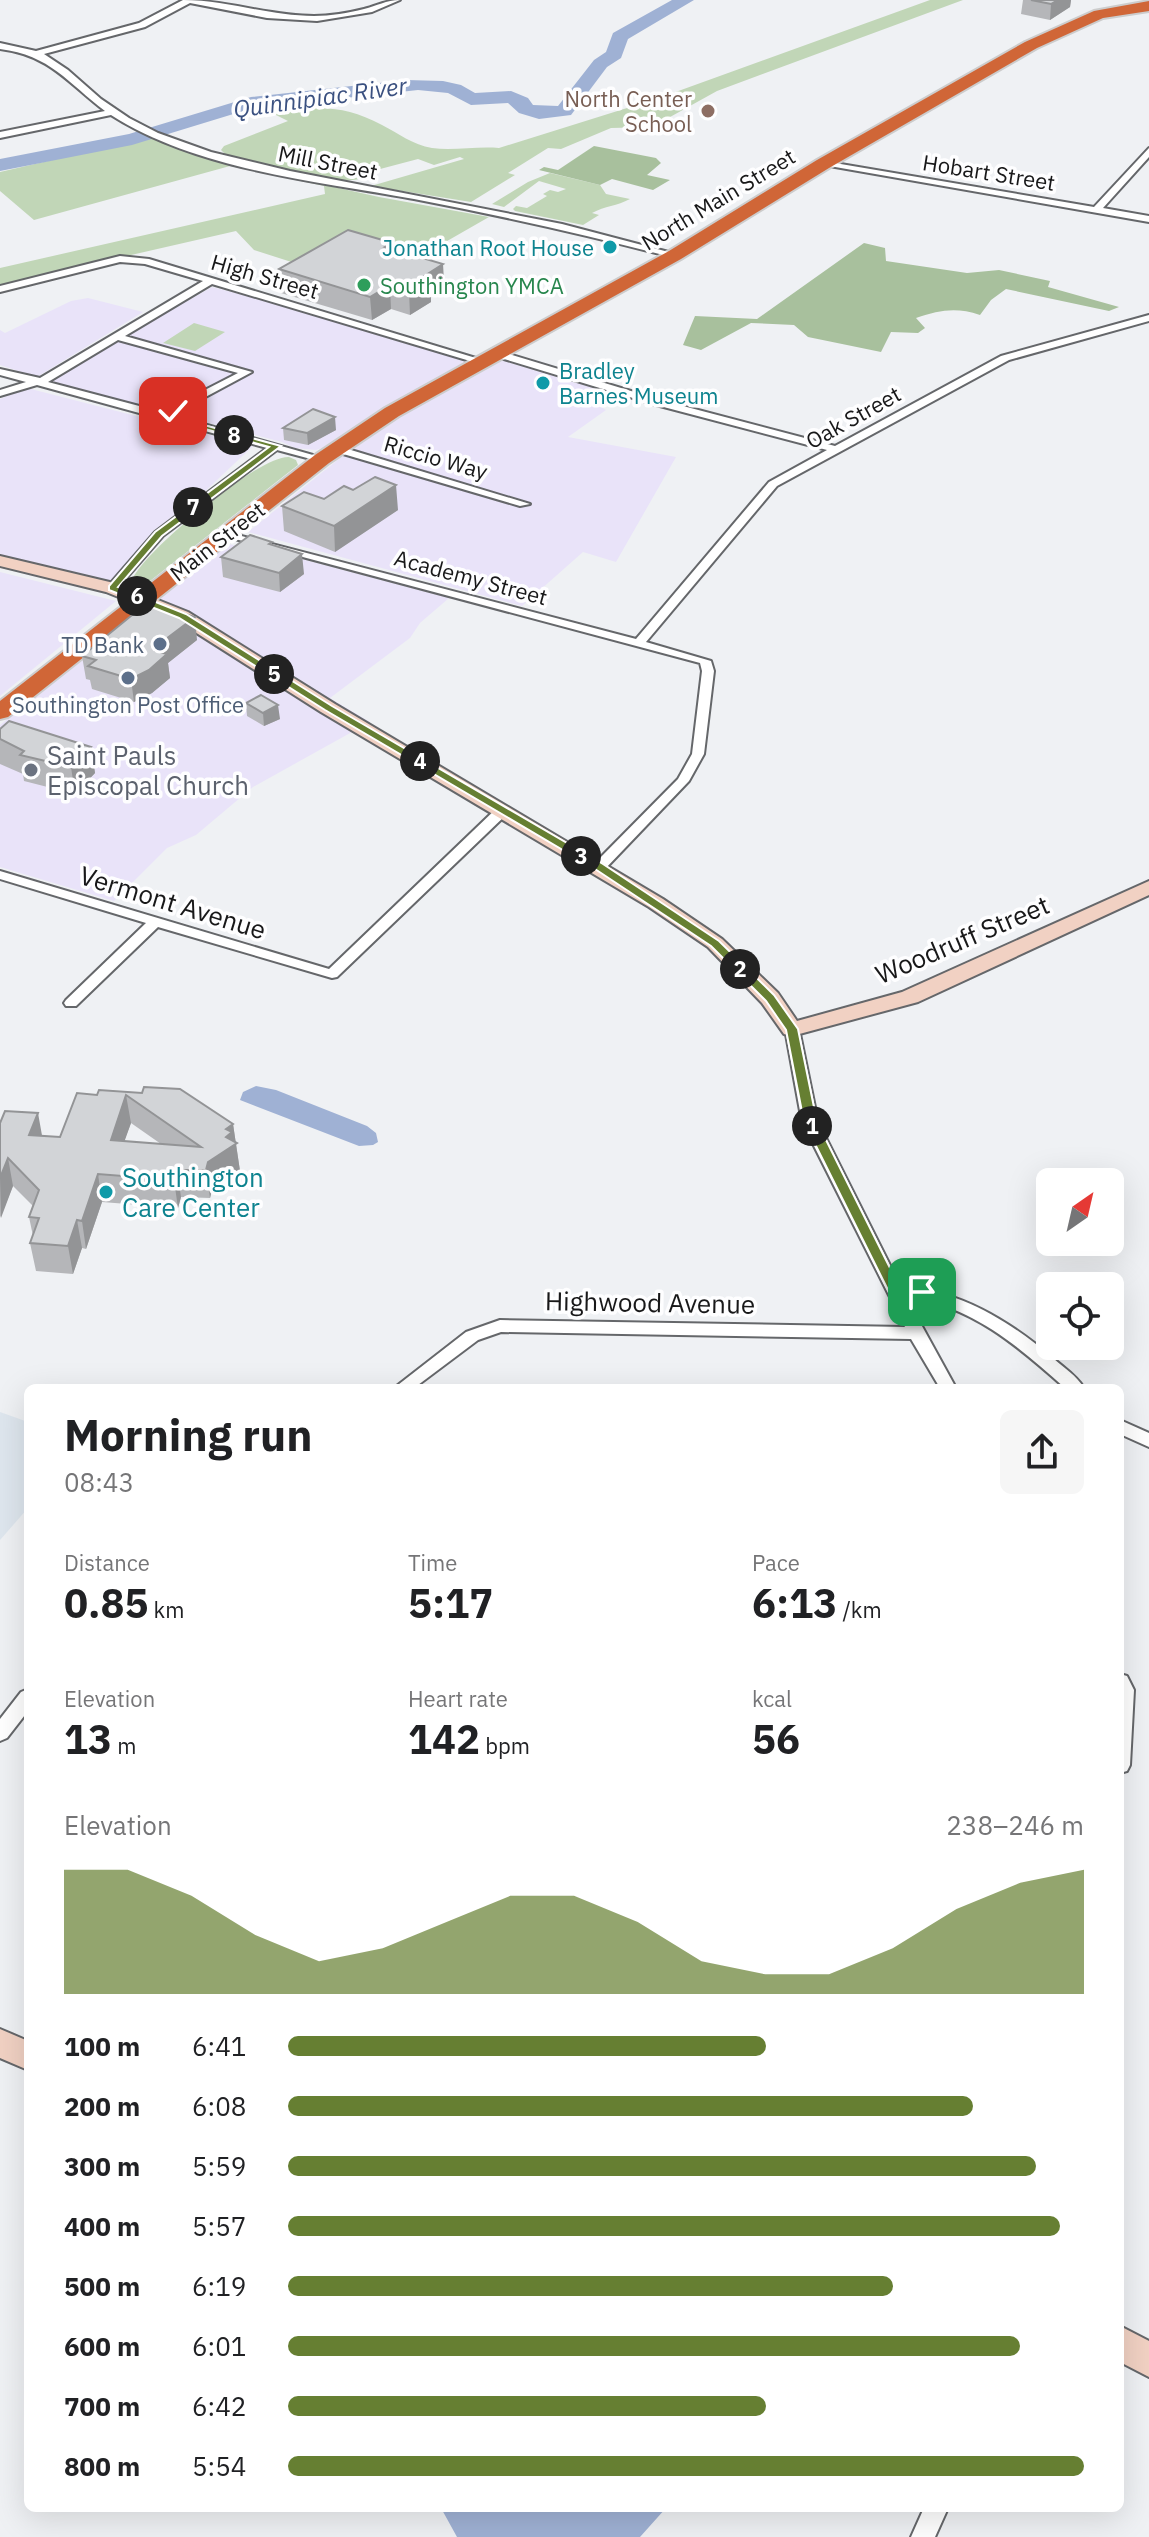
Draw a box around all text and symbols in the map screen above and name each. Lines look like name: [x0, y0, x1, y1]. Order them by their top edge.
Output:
water label: Quinnipiac River: [231, 69, 410, 125]
place label: North Center School: [565, 84, 692, 138]
marker: North Center School: [699, 102, 717, 120]
street label: Mill Street: [276, 138, 380, 186]
street label: North Main Street: [636, 142, 800, 256]
street label: Hobart Street: [921, 147, 1057, 197]
place label: Jonathan Root House: [382, 233, 594, 262]
marker: Jonathan Root House: [601, 238, 619, 256]
street label: High Street: [208, 247, 322, 305]
place label: Southington YMCA: [380, 271, 564, 300]
marker: Southington YMCA: [355, 276, 373, 294]
place label: Bradley Barnes Museum: [559, 356, 719, 410]
marker: Bradley Barnes Museum: [534, 374, 552, 392]
pin: [139, 377, 207, 445]
street label: Oak Street: [800, 379, 906, 455]
icon: check: [151, 389, 195, 433]
pin: 8: [214, 415, 254, 455]
text: 8: [227, 420, 241, 449]
street label: Riccio Way: [381, 428, 491, 486]
pin: 7: [173, 487, 213, 527]
text: 7: [186, 492, 200, 521]
street label: Main Street: [163, 495, 271, 587]
street label: Academy Street: [391, 543, 551, 611]
pin: 6: [117, 576, 157, 616]
text: 6: [130, 581, 144, 610]
place label: TD Bank: [61, 630, 144, 659]
marker: TD Bank: [151, 635, 169, 653]
pin: 5: [254, 654, 294, 694]
text: 5: [267, 659, 281, 688]
marker: Southington Post Office: [119, 669, 137, 687]
place label: Southington Post Office: [12, 690, 244, 719]
place label: Saint Pauls Episcopal Church: [47, 738, 249, 802]
pin: 4: [400, 741, 440, 781]
text: 4: [413, 746, 427, 775]
marker: Saint Pauls Episcopal Church: [22, 761, 40, 779]
pin: 3: [561, 836, 601, 876]
text: 3: [574, 841, 588, 870]
street label: Vermont Avenue: [76, 858, 270, 946]
street label: Woodruff Street: [870, 887, 1054, 991]
pin: 2: [720, 949, 760, 989]
text: 2: [733, 954, 747, 983]
pin: 1: [792, 1106, 832, 1146]
text: 1: [805, 1111, 819, 1140]
place label: Southington Care Center: [122, 1160, 264, 1224]
north arrow: [1036, 1168, 1124, 1256]
map controls: [1036, 1168, 1124, 1360]
marker: Southington Care Center: [97, 1183, 115, 1201]
pin: [888, 1258, 956, 1326]
icon: arrive: [900, 1270, 944, 1314]
button: locate: [1036, 1272, 1124, 1360]
street label: Highwood Avenue: [545, 1283, 755, 1321]
text: Morning run: [64, 1406, 313, 1463]
button: share: [1000, 1410, 1084, 1494]
text: 08:43: [64, 1465, 134, 1499]
text: Distance: [64, 1548, 150, 1577]
text: Time: [408, 1548, 457, 1577]
text: Pace: [752, 1548, 800, 1577]
text: 0.85: [64, 1577, 148, 1629]
text: 5:17: [408, 1577, 493, 1629]
text: 6:13: [752, 1577, 837, 1629]
text: km: [148, 1595, 184, 1624]
text: /km: [837, 1595, 882, 1624]
text: Elevation: [64, 1684, 155, 1713]
text: Heart rate: [408, 1684, 508, 1713]
text: kcal: [752, 1684, 792, 1713]
text: 13: [64, 1713, 112, 1765]
text: 142: [408, 1713, 480, 1765]
text: 56: [752, 1713, 800, 1765]
text: m: [112, 1731, 136, 1760]
text: bpm: [480, 1731, 530, 1760]
text: Elevation: [64, 1808, 172, 1842]
text: 238–246 m: [946, 1808, 1084, 1842]
text: 100 m: [64, 2029, 140, 2063]
text: 6:41: [192, 2029, 246, 2063]
text: 200 m: [64, 2089, 140, 2123]
text: 6:08: [192, 2089, 246, 2123]
text: 300 m: [64, 2149, 140, 2183]
text: 5:59: [192, 2149, 246, 2183]
text: 400 m: [64, 2209, 140, 2243]
text: 5:57: [192, 2209, 246, 2243]
text: 500 m: [64, 2269, 140, 2303]
text: 6:19: [192, 2269, 246, 2303]
text: 600 m: [64, 2329, 140, 2363]
text: 6:01: [192, 2329, 246, 2363]
text: 700 m: [64, 2389, 140, 2423]
text: 6:42: [192, 2389, 246, 2423]
text: 800 m: [64, 2449, 140, 2483]
text: 5:54: [192, 2449, 246, 2483]

